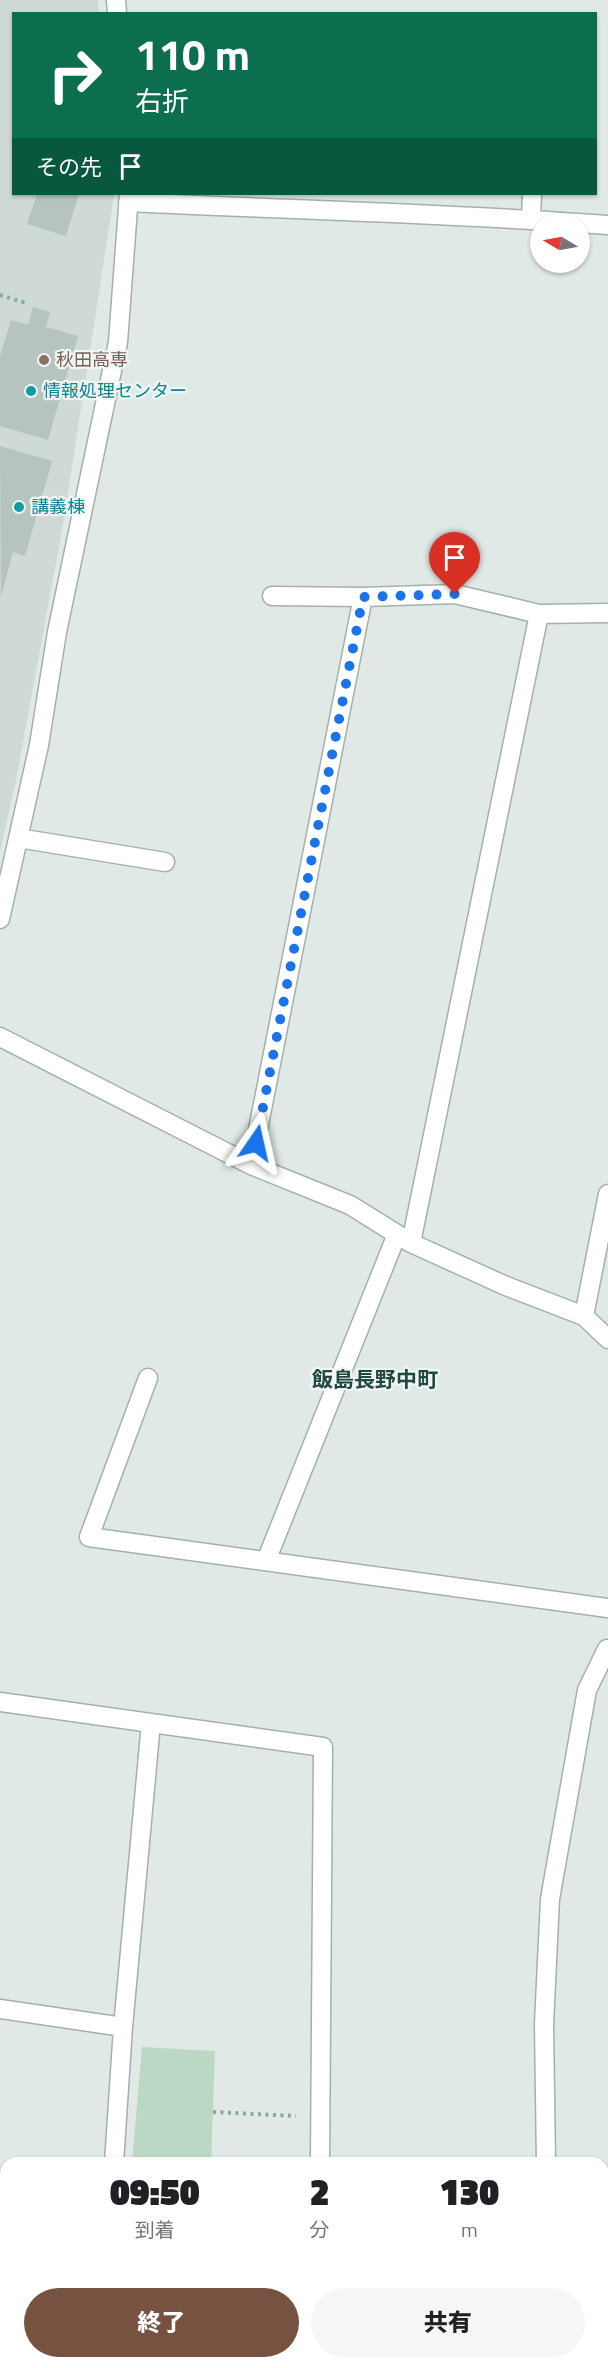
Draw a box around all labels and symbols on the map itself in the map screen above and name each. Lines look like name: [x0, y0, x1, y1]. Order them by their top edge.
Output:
north arrow: [530, 213, 590, 273]
place label: 秋田高専: [56, 346, 128, 373]
marker: 秋田高専: [37, 353, 51, 367]
place label: 情報処理センター: [43, 377, 187, 404]
marker: 情報処理センター: [24, 384, 38, 398]
place label: 講義棟: [31, 493, 85, 520]
marker: 講義棟: [12, 500, 26, 514]
pin: [429, 532, 480, 594]
position arrow: [224, 1111, 288, 1175]
district label: 飯島長野中町: [311, 1363, 438, 1395]

